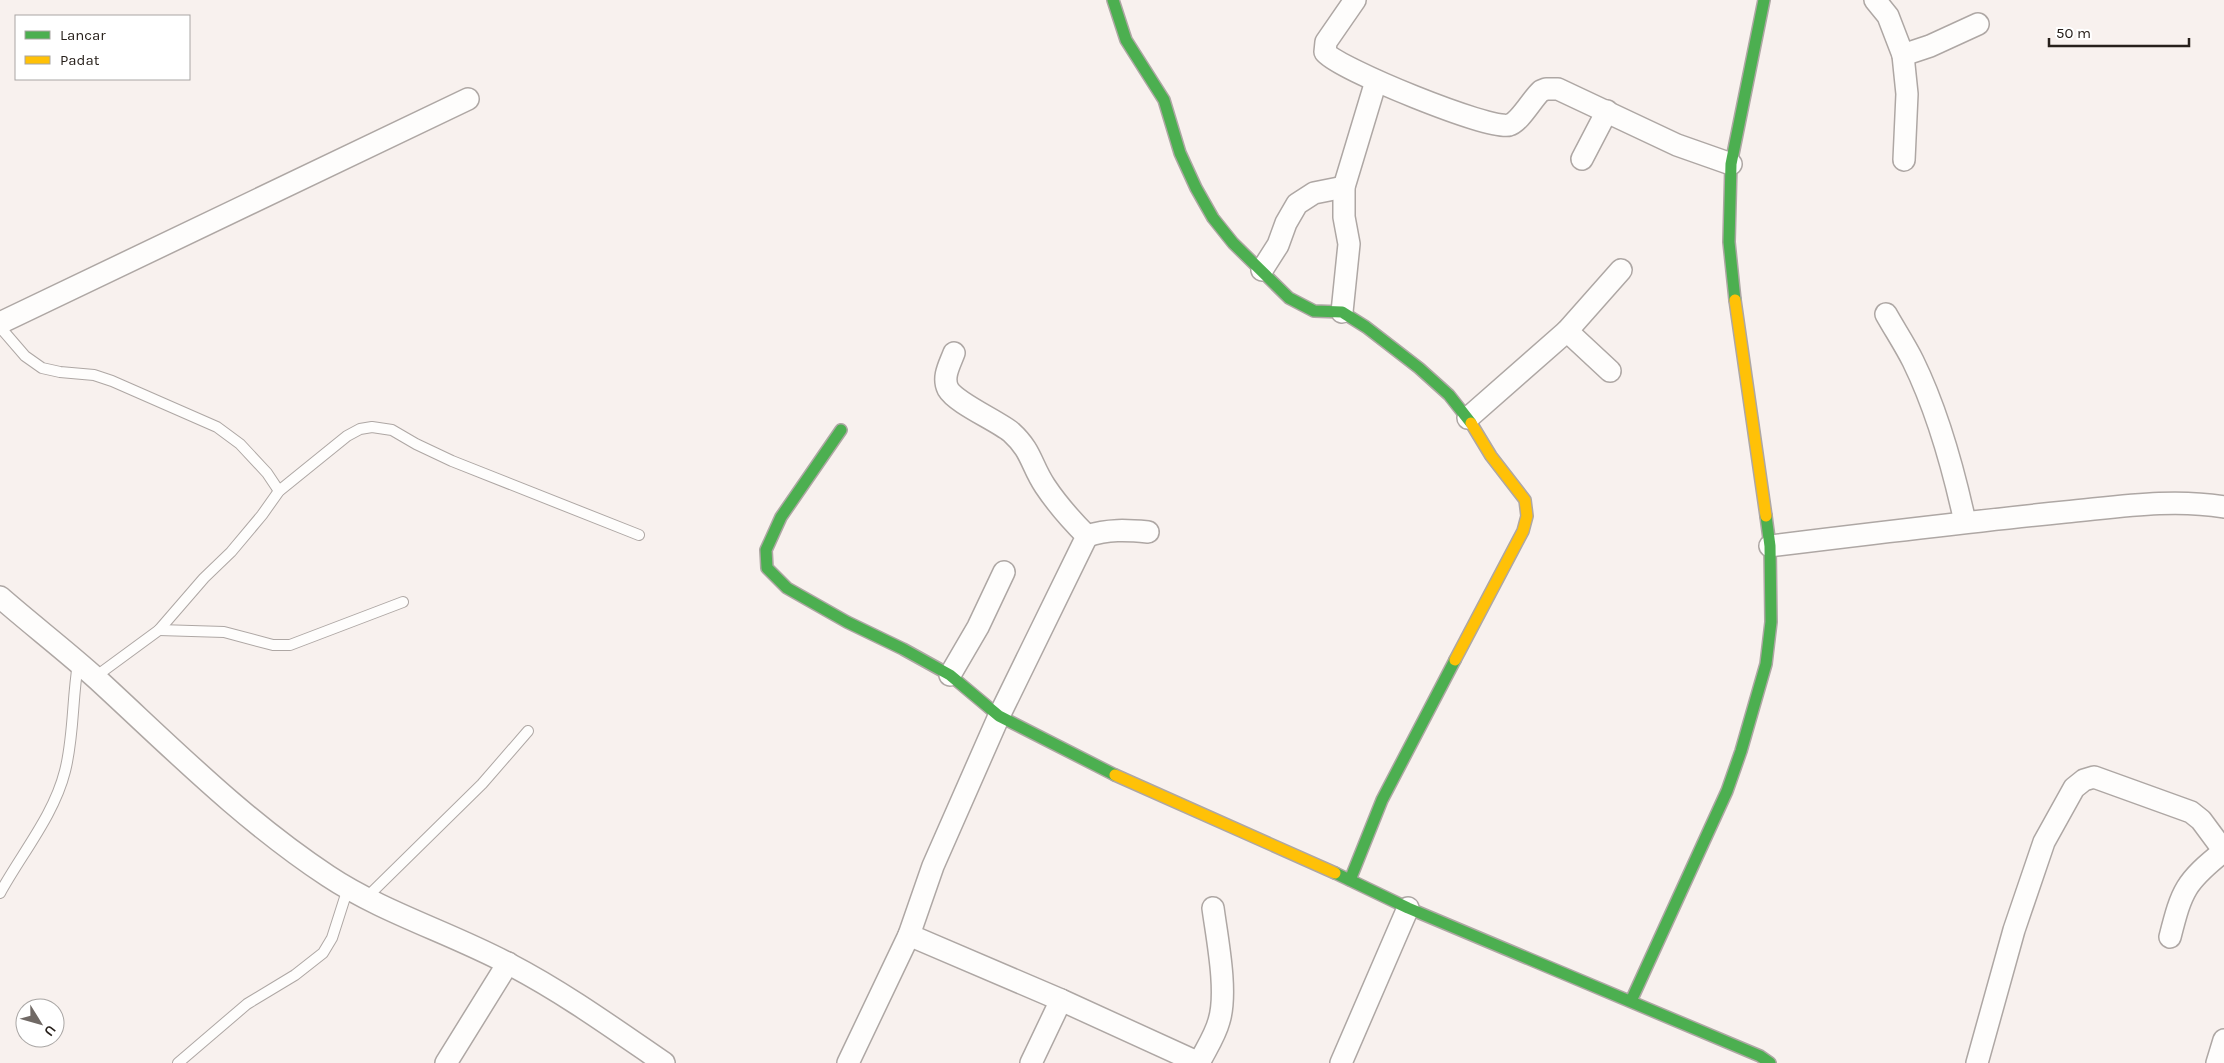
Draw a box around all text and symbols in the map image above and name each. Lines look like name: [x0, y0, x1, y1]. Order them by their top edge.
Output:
legend: [15, 15, 190, 80]
scale bar: [2049, 15, 2189, 47]
text: 50 m: [2056, 24, 2091, 42]
text: Lancar: [60, 26, 106, 44]
text: Padat: [60, 51, 100, 69]
north arrow: [15, 998, 65, 1048]
text: U: [40, 1022, 60, 1040]

